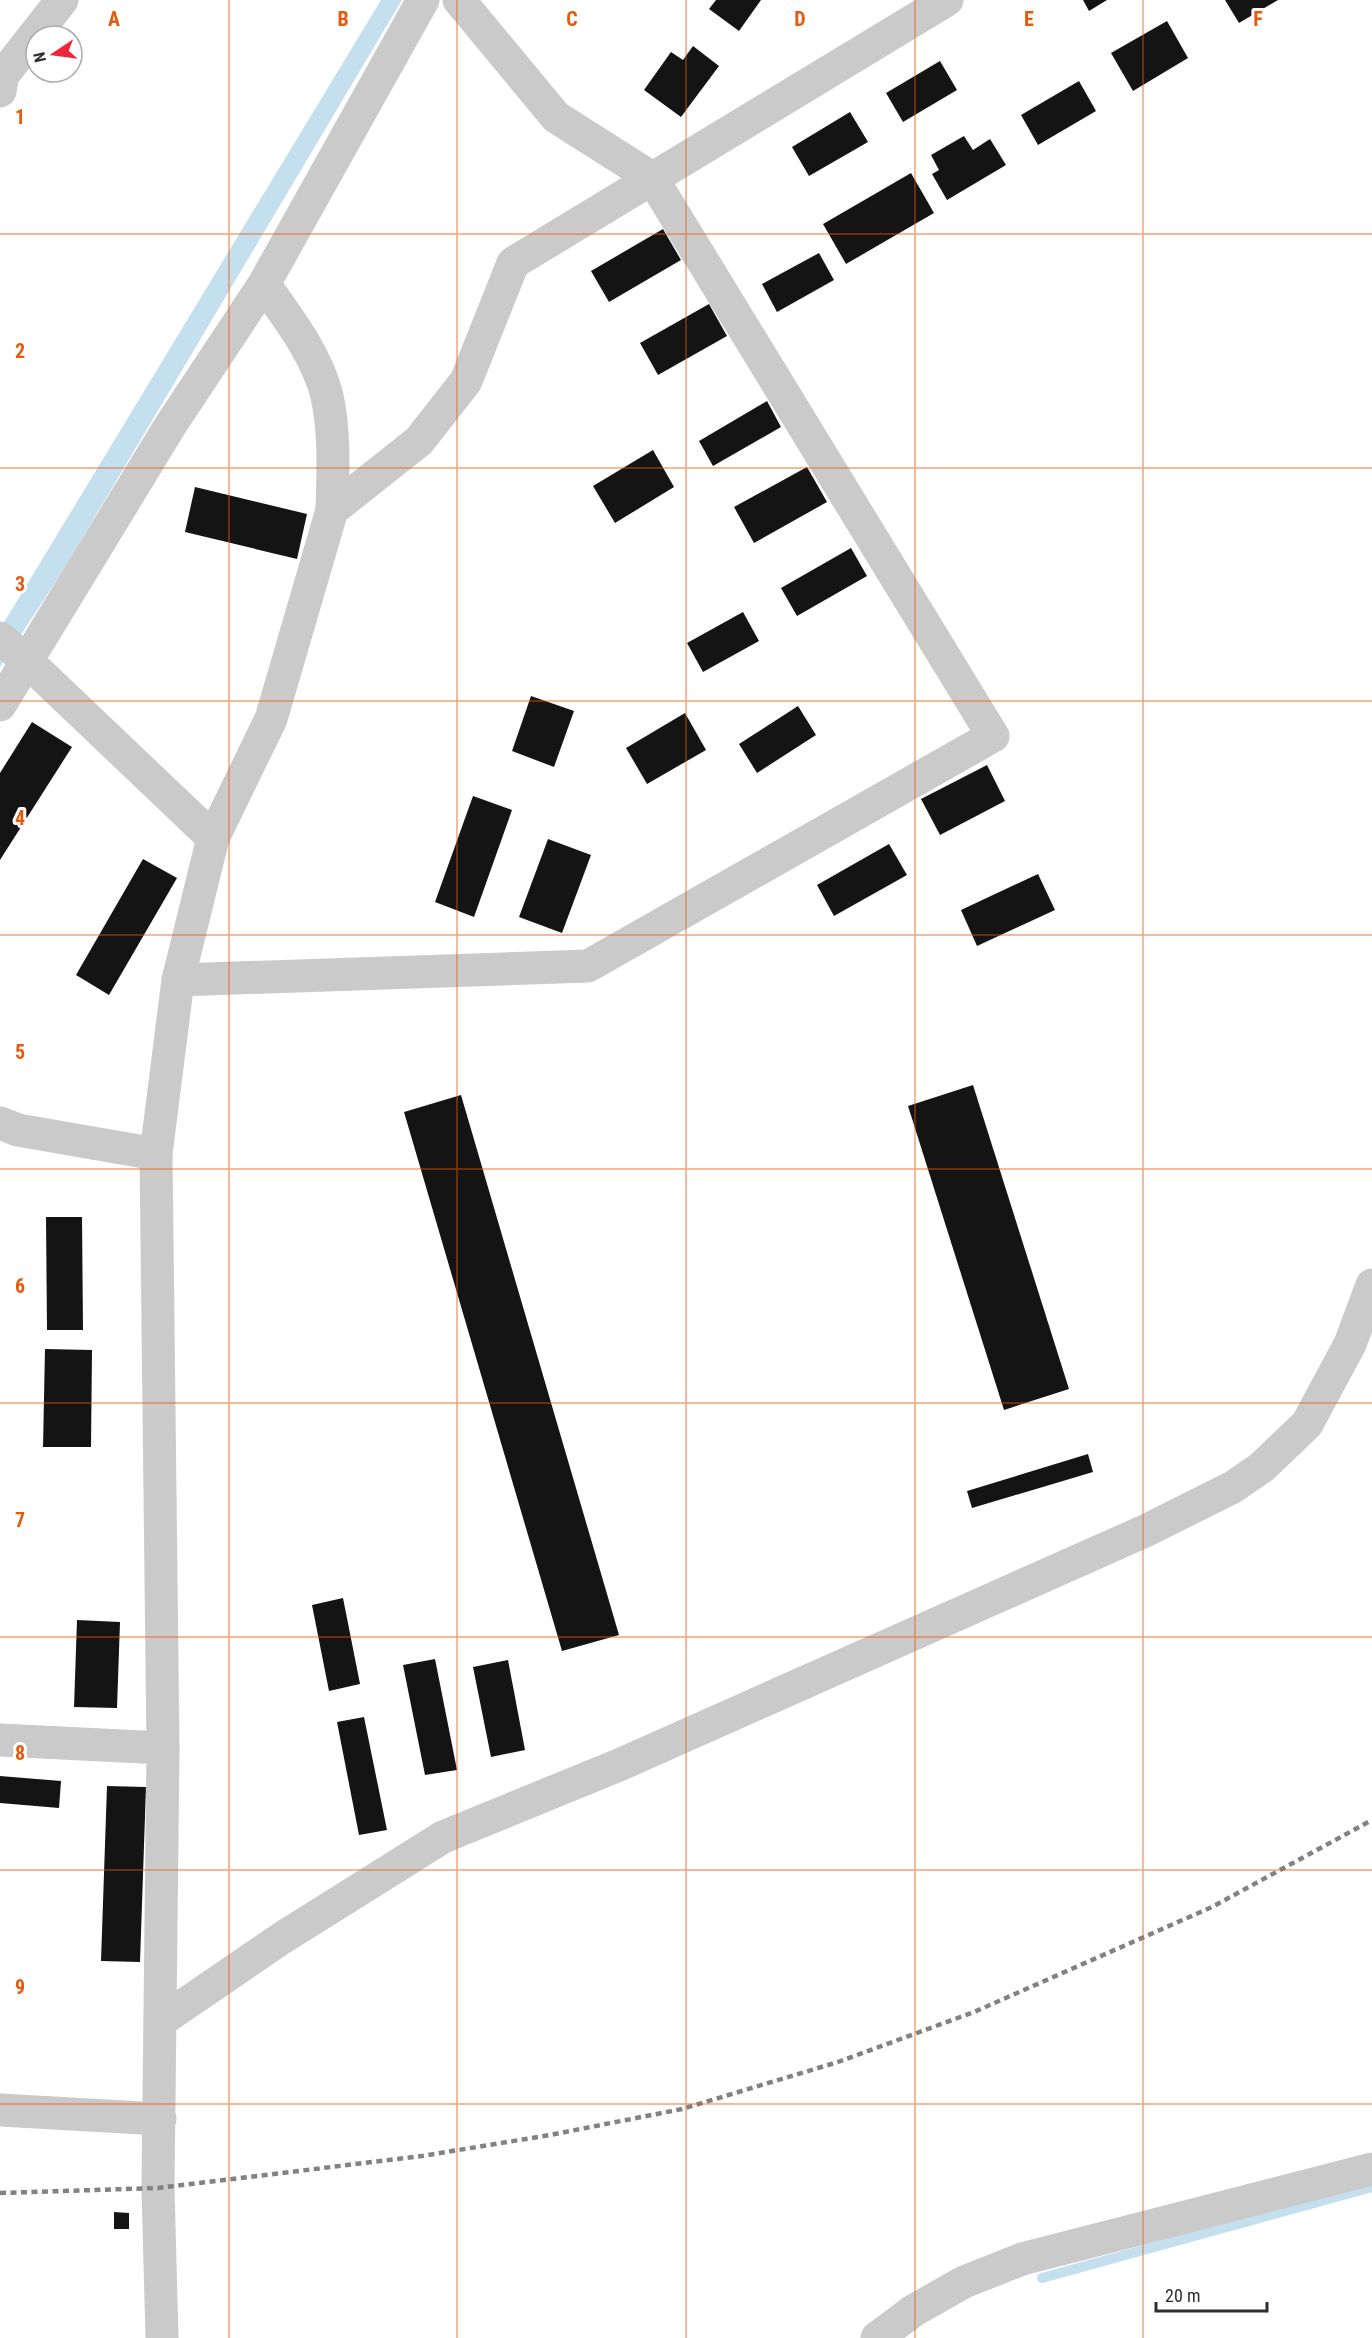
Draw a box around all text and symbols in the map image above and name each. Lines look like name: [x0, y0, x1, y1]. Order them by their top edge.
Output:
text: A: [108, 7, 120, 31]
text: B: [337, 7, 349, 31]
text: C: [566, 7, 578, 31]
text: D: [794, 7, 806, 31]
text: E: [1024, 7, 1034, 31]
text: F: [1253, 7, 1263, 31]
north arrow: [24, 24, 84, 84]
text: N: [30, 50, 50, 64]
text: 1: [15, 105, 25, 129]
text: 2: [15, 339, 25, 363]
text: 3: [15, 572, 25, 596]
text: 4: [15, 806, 25, 830]
text: 5: [15, 1040, 25, 1064]
text: 6: [15, 1274, 25, 1298]
text: 7: [15, 1508, 25, 1532]
text: 8: [15, 1741, 25, 1765]
text: 9: [15, 1975, 25, 1999]
scale bar: [1156, 2275, 1267, 2313]
text: 20 m: [1165, 2285, 1200, 2306]

